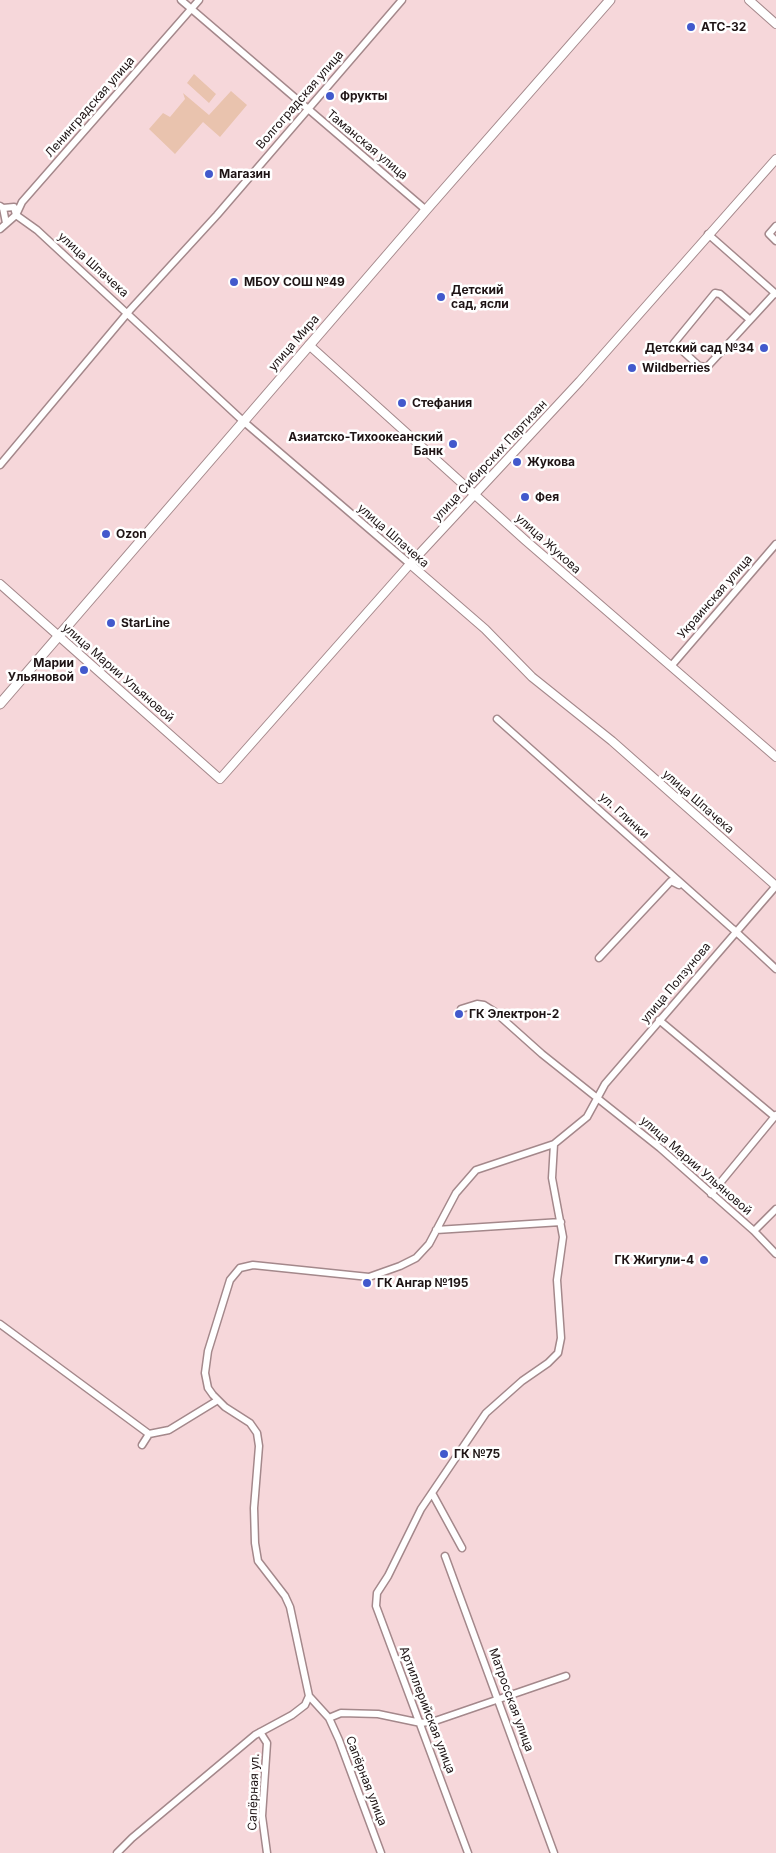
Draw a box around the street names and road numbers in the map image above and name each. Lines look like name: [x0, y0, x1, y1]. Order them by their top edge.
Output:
street label: Волгоградская улица: [253, 48, 347, 152]
street label: Ленинградская улица: [42, 54, 138, 160]
street label: Таманская улица: [324, 107, 410, 183]
street label: улица Шпачека: [55, 230, 131, 300]
street label: улица Мира: [266, 312, 322, 374]
street label: улица Сибирских Партизан: [430, 397, 550, 525]
street label: улица Шпачека: [354, 501, 432, 571]
street label: улица Жукова: [512, 511, 584, 577]
street label: Украинская улица: [675, 552, 755, 642]
street label: улица Марии Ульяновой: [59, 621, 177, 725]
street label: улица Шпачека: [659, 767, 737, 837]
street label: ул. Глинки: [596, 790, 652, 842]
street label: улица Ползунова: [638, 940, 714, 1026]
street label: улица Марии Ульяновой: [637, 1114, 755, 1218]
street label: Артиллерийская улица: [396, 1644, 458, 1776]
street label: Матросская улица: [486, 1646, 536, 1754]
street label: Сапёрная улица: [342, 1734, 390, 1828]
street label: Сапёрная ул.: [245, 1753, 263, 1831]

